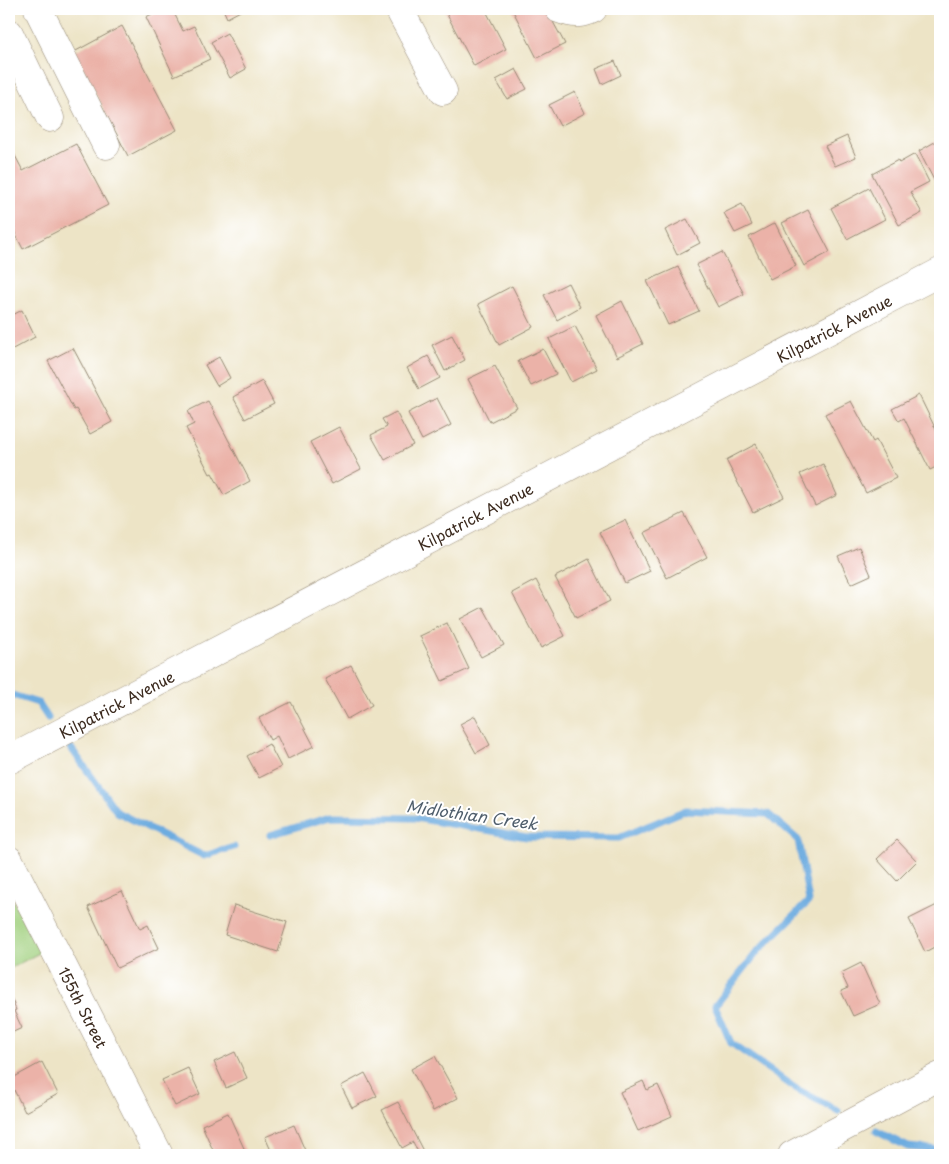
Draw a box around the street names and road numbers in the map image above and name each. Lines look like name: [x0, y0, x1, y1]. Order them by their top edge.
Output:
street label: Kilpatrick Avenue: [772, 288, 895, 368]
street label: Kilpatrick Avenue: [413, 476, 537, 556]
street label: Kilpatrick Avenue: [54, 664, 178, 744]
street label: 155th Street: [53, 962, 114, 1052]

